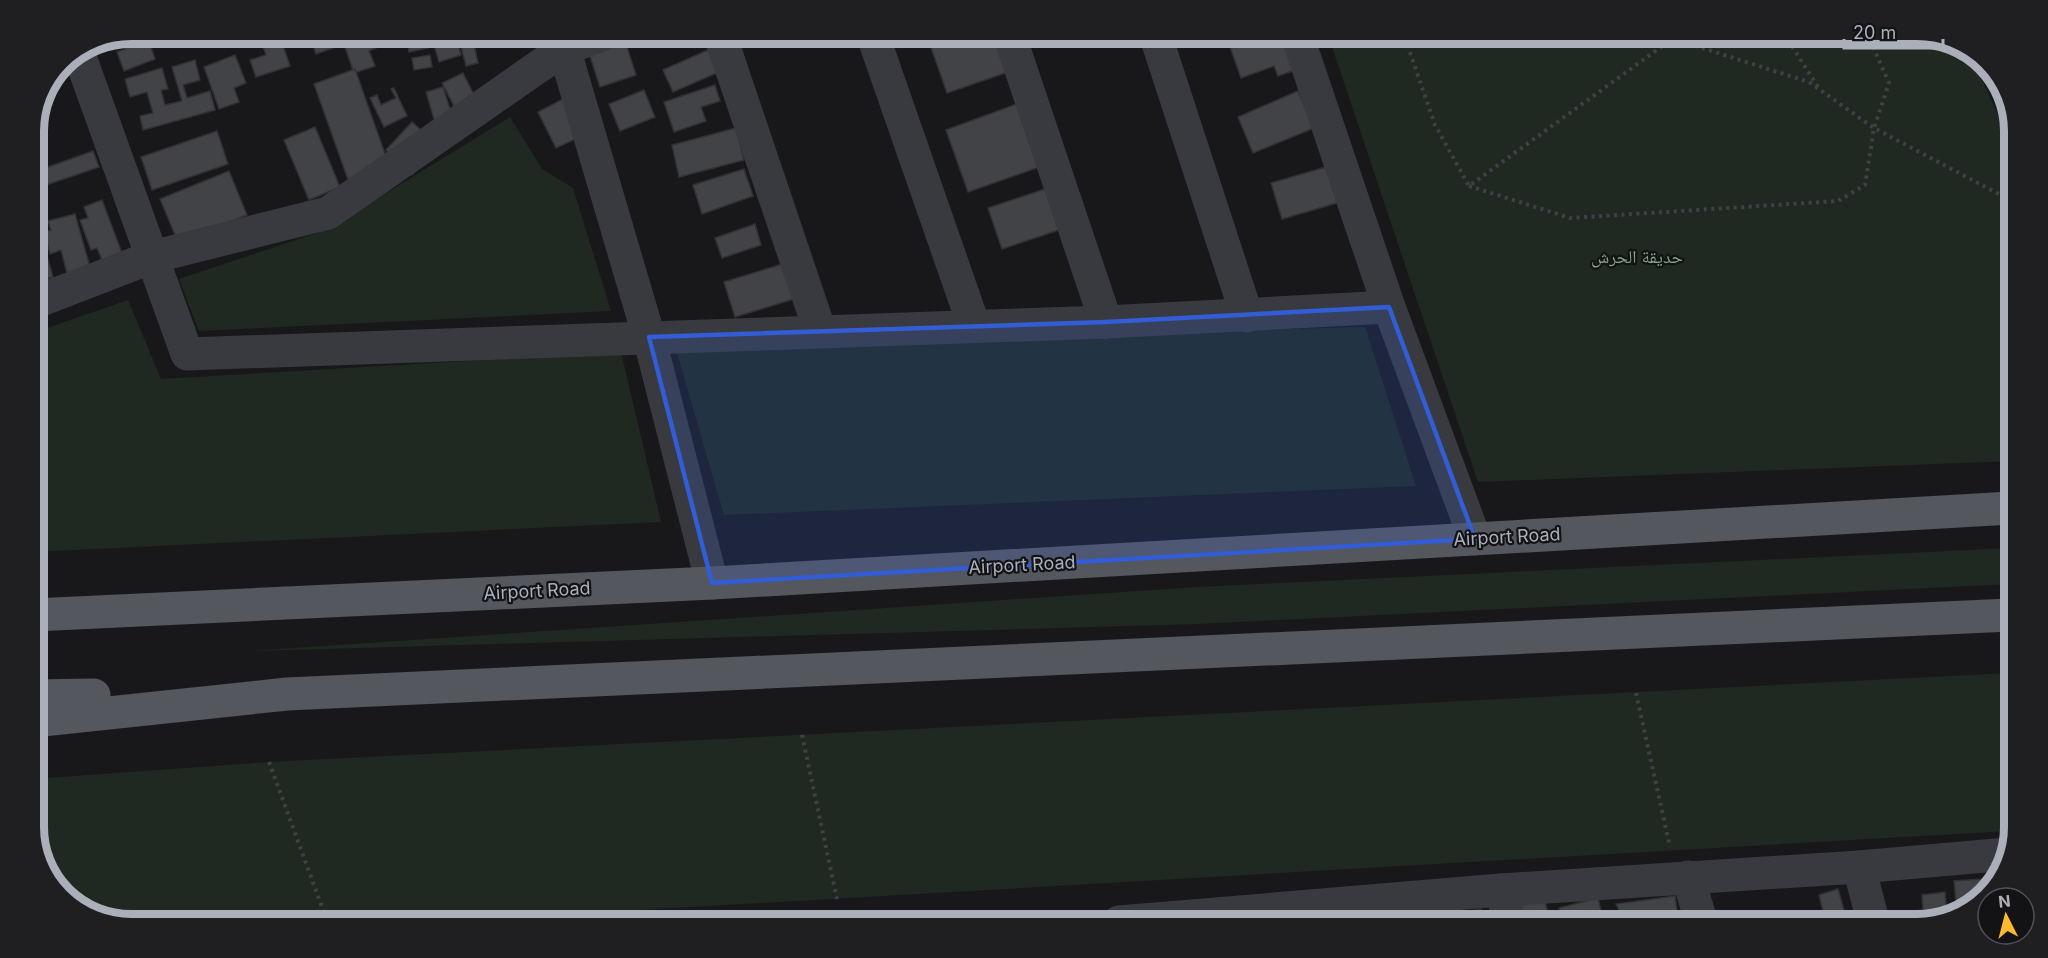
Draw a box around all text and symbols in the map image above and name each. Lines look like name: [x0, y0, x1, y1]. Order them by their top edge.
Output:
scale bar: [1844, 12, 1943, 50]
text: 20 m: [1853, 22, 1896, 43]
park label: حديقة الحرش: [1591, 246, 1683, 268]
street label: Airport Road: [1453, 523, 1561, 550]
street label: Airport Road: [968, 551, 1076, 578]
street label: Airport Road: [483, 577, 591, 604]
north arrow: [1976, 886, 2036, 946]
text: N: [1997, 890, 2012, 912]

